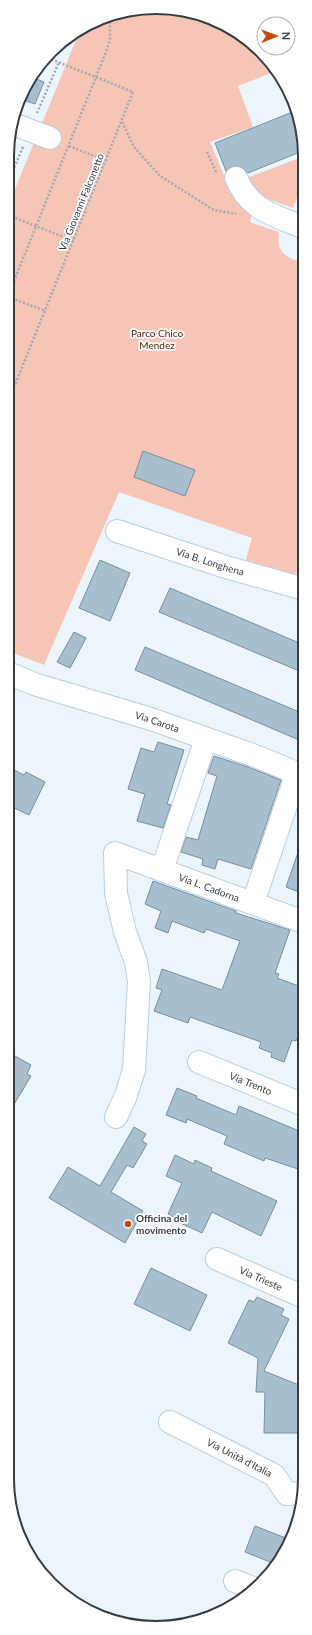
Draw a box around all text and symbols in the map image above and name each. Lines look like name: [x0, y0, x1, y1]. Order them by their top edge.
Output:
north arrow: [256, 16, 296, 56]
text: N: [280, 31, 293, 40]
street label: Via Giovanni Falconetto: [56, 151, 106, 252]
park label: Parco Chico Mendez: [131, 327, 183, 351]
street label: Via B. Longhena: [175, 545, 246, 578]
street label: Via Carota: [134, 709, 181, 735]
street label: Via L. Cadorna: [177, 871, 241, 904]
street label: Via Trento: [228, 1069, 274, 1097]
place label: Officina del movimento: [136, 1212, 187, 1236]
marker: Officina del movimento: [123, 1219, 133, 1229]
street label: Via Trieste: [238, 1264, 284, 1293]
street label: Via Unità d'Italia: [205, 1436, 274, 1479]

